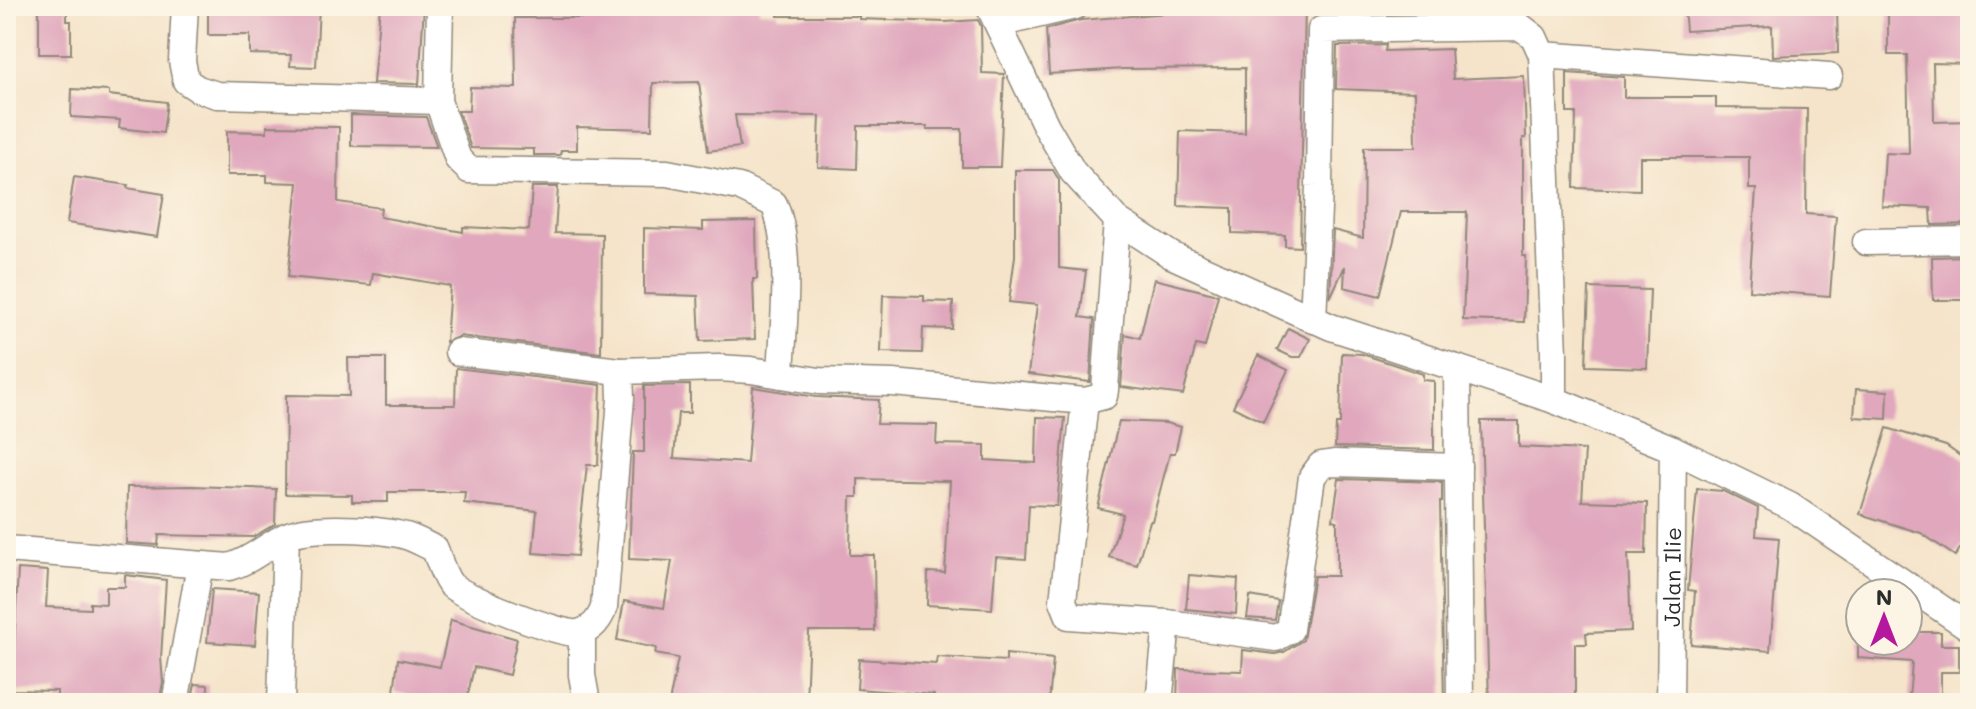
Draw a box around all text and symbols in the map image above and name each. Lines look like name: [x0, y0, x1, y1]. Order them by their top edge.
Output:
street label: Jalan Ilie: [1656, 527, 1687, 627]
north arrow: [1844, 577, 1924, 657]
text: N: [1876, 582, 1892, 611]

